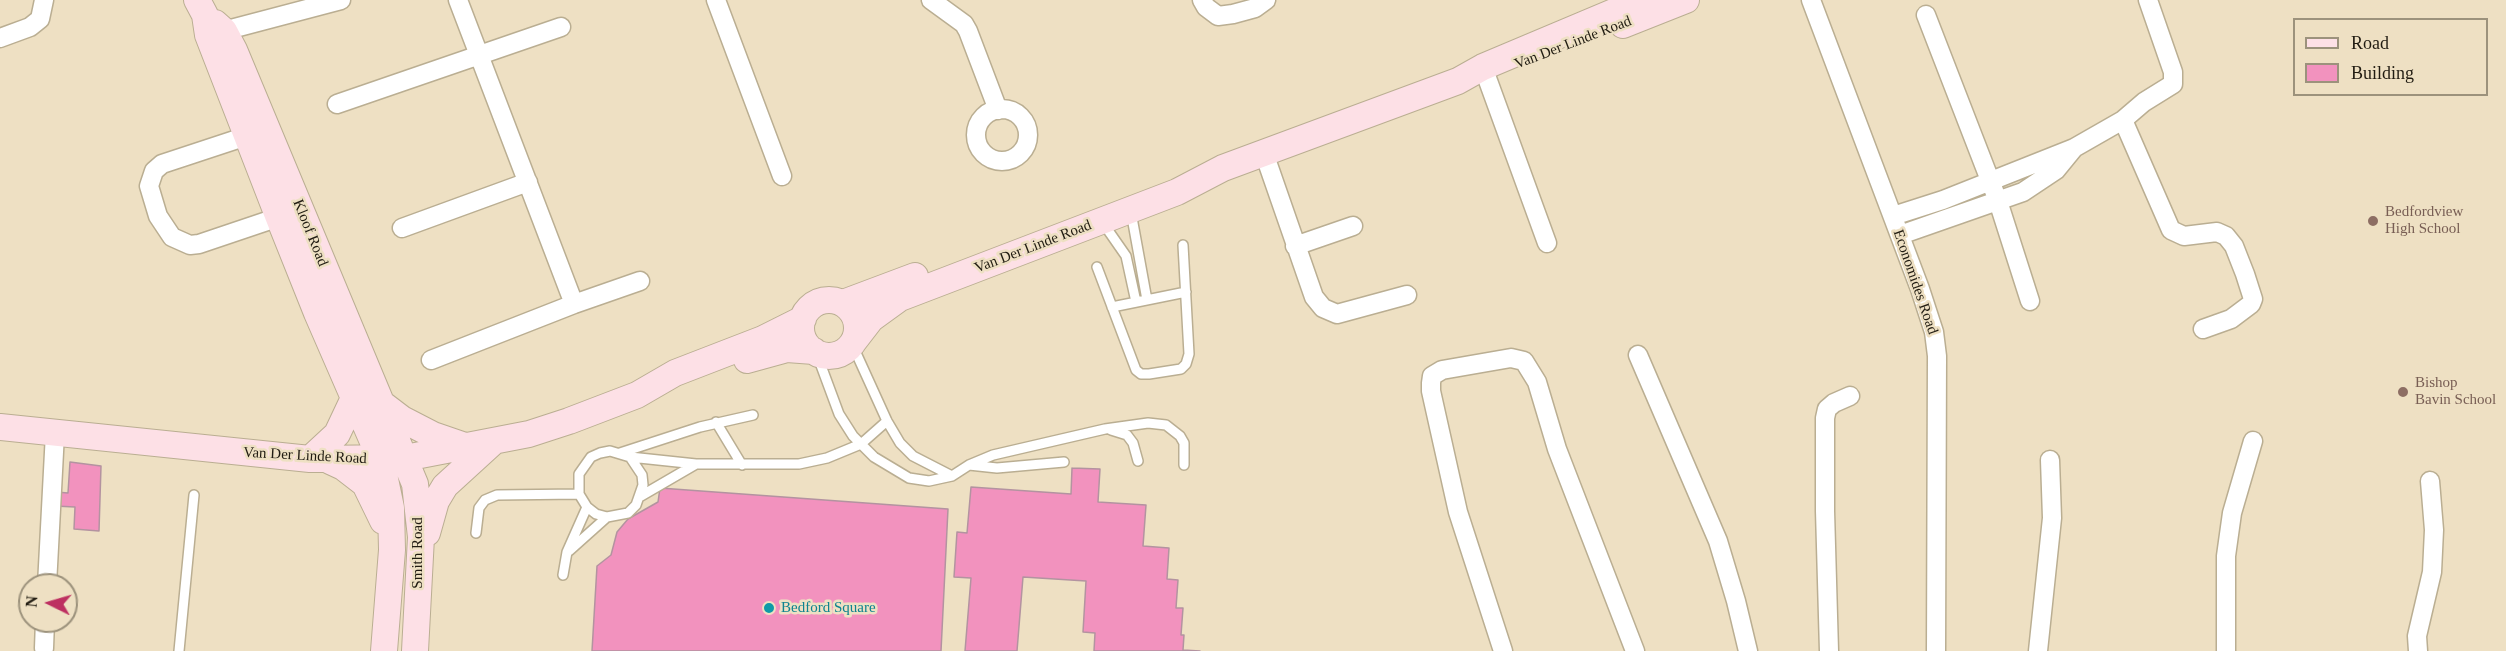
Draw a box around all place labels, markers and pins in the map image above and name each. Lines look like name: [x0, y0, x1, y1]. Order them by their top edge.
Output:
place label: Bedfordview High School: [2385, 203, 2463, 238]
marker: Bedfordview High School: [2366, 214, 2380, 228]
place label: Bishop Bavin School: [2415, 374, 2496, 409]
marker: Bishop Bavin School: [2396, 385, 2410, 399]
place label: Bedford Square: [781, 599, 876, 617]
marker: Bedford Square: [762, 601, 776, 615]

